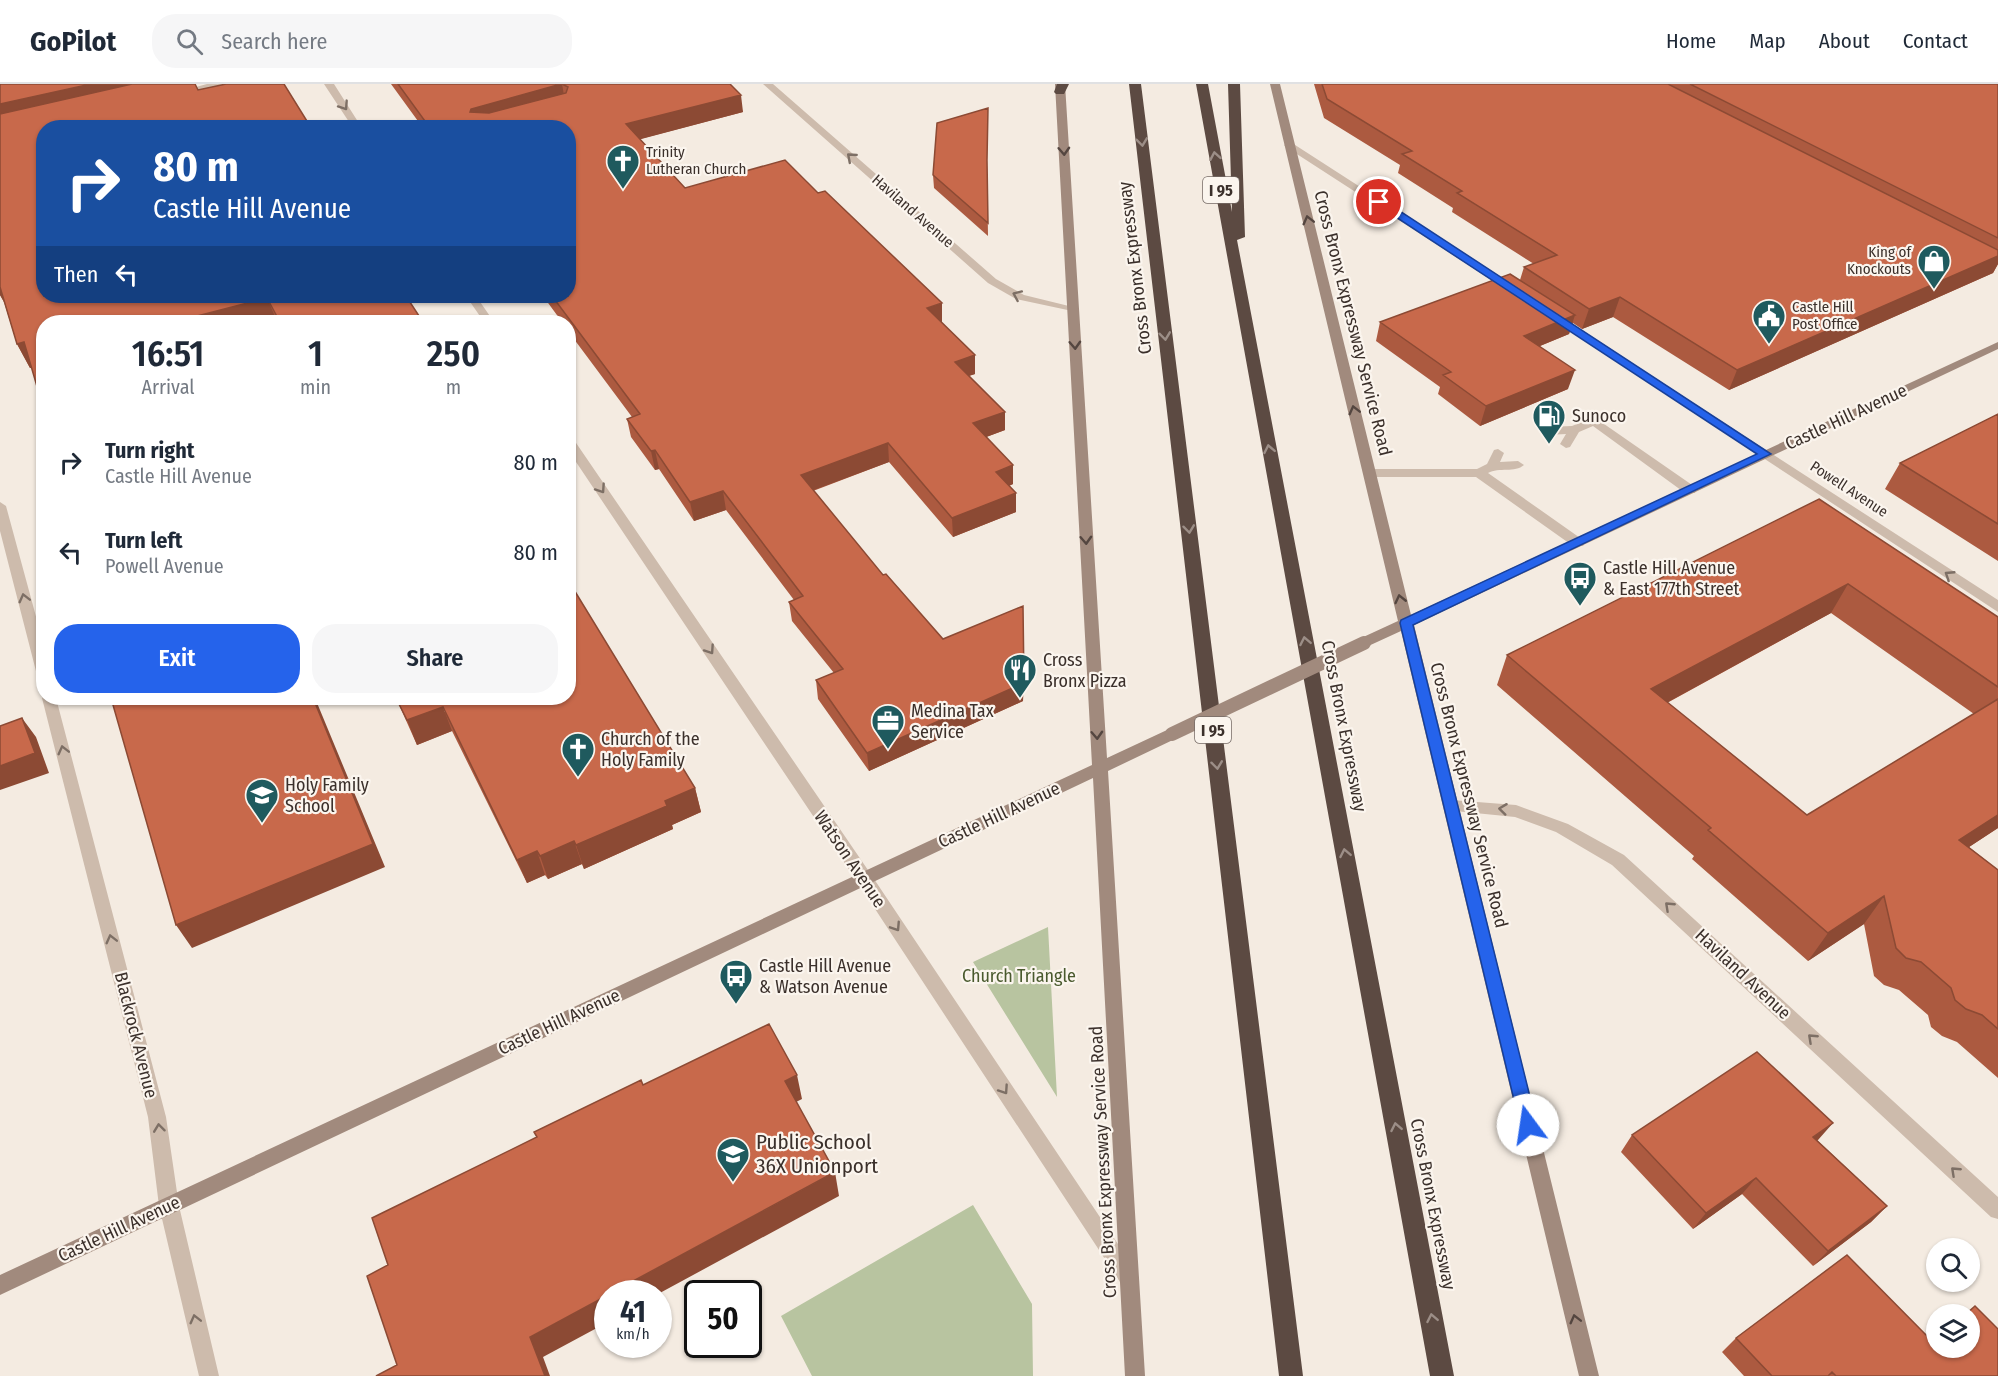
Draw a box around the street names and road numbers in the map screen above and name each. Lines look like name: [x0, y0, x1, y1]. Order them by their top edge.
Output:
street label: Haviland Avenue: [868, 171, 958, 251]
road number: I 95: [1203, 177, 1239, 203]
street label: Cross Bronx Expressway: [1113, 180, 1157, 356]
street label: Cross Bronx Expressway Service Road: [1309, 188, 1397, 458]
street label: Castle Hill Avenue: [1781, 379, 1911, 455]
street label: Powell Avenue: [1807, 457, 1891, 521]
street label: Cross Bronx Expressway: [1317, 638, 1371, 814]
street label: Cross Bronx Expressway Service Road: [1425, 660, 1513, 930]
road number: I 95: [1195, 717, 1231, 743]
street label: Castle Hill Avenue: [934, 777, 1064, 853]
street label: Watson Avenue: [809, 806, 891, 912]
street label: Haviland Avenue: [1691, 924, 1796, 1024]
street label: Blackrock Avenue: [110, 970, 162, 1100]
street label: Castle Hill Avenue: [494, 984, 624, 1060]
street label: Cross Bronx Expressway Service Road: [1085, 1025, 1121, 1299]
street label: Cross Bronx Expressway: [1406, 1116, 1460, 1292]
street label: Castle Hill Avenue: [54, 1191, 184, 1267]

